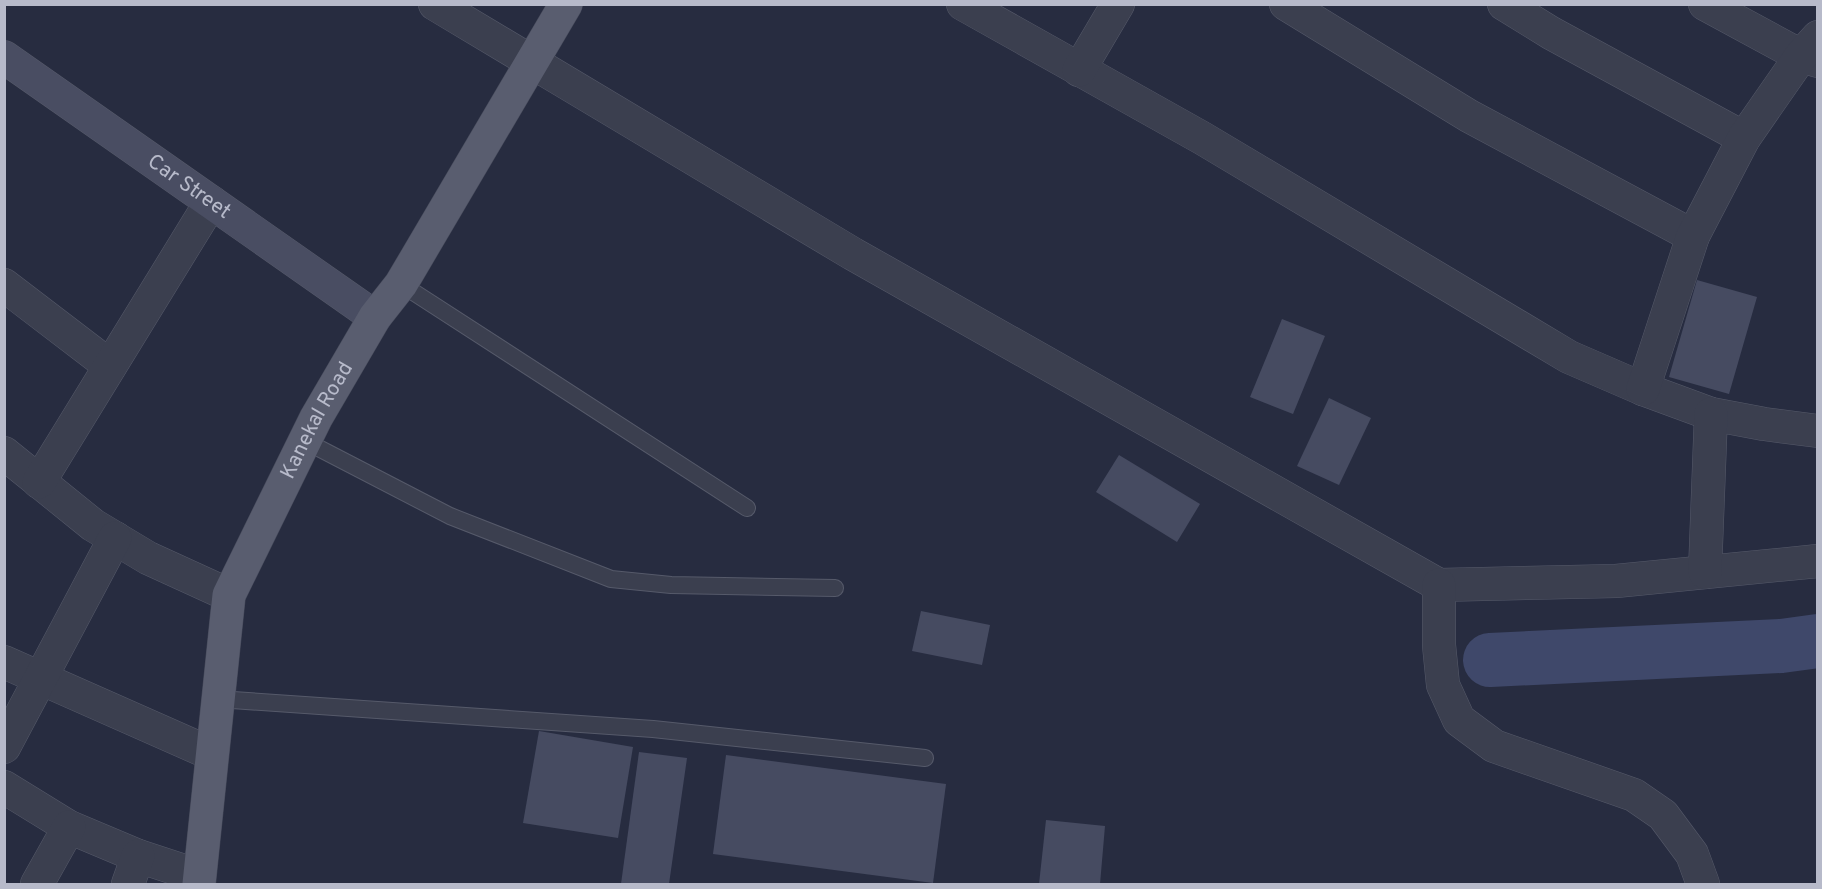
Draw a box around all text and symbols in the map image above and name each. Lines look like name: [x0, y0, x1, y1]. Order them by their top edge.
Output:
street label: Car Street: [142, 148, 236, 225]
street label: Kanekal Road: [275, 357, 359, 483]

